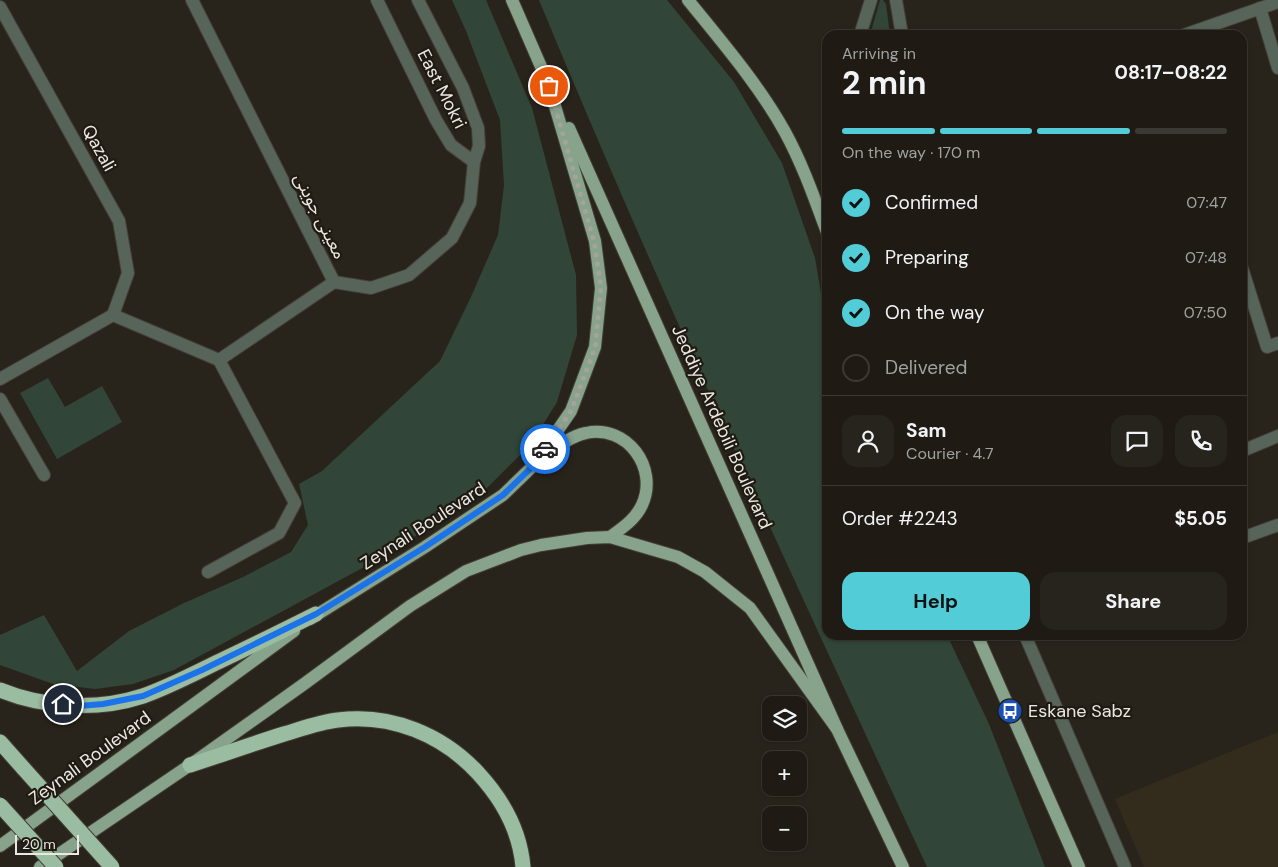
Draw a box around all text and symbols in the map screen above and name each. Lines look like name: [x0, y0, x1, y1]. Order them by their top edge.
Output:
text: Arriving in: [842, 43, 916, 64]
street label: East Mokri: [412, 45, 472, 133]
text: 08:17–08:22: [1115, 60, 1227, 85]
text: 2 min: [842, 62, 927, 104]
pin: [528, 65, 570, 107]
icon: bag: [535, 72, 563, 100]
street label: Qazali: [76, 120, 122, 176]
text: On the way · 170 m: [842, 142, 980, 163]
street label: معینی جوینی: [288, 169, 352, 263]
icon: check: [842, 189, 870, 217]
text: Confirmed: [885, 190, 978, 215]
text: 07:47: [1186, 192, 1227, 213]
icon: check: [842, 244, 870, 272]
text: Preparing: [885, 245, 969, 270]
text: 07:48: [1185, 247, 1227, 268]
icon: check: [842, 299, 870, 327]
text: On the way: [885, 300, 985, 325]
text: 07:50: [1184, 302, 1227, 323]
street label: Jeddiye Ardebili Boulevard: [666, 321, 778, 533]
text: Delivered: [885, 355, 967, 380]
button: person: [842, 415, 894, 467]
button: chat: [1111, 415, 1163, 467]
button: phone: [1175, 415, 1227, 467]
text: Sam: [906, 418, 947, 443]
courier: [520, 424, 570, 474]
icon: car: [531, 435, 559, 463]
text: Courier · 4.7: [906, 443, 994, 464]
street label: Zeynali Boulevard: [356, 476, 490, 576]
text: Order #2243: [842, 506, 958, 531]
text: $5.05: [1174, 506, 1227, 531]
button: Help: [842, 572, 1030, 630]
button: Share: [1040, 572, 1227, 630]
pin: [42, 683, 84, 725]
icon: home: [49, 690, 77, 718]
map controls: [762, 696, 807, 851]
button: layers: [762, 696, 807, 741]
bus stop icon: Eskane Sabz: [997, 698, 1023, 724]
place label: Eskane Sabz: [1028, 699, 1131, 723]
street label: Zeynali Boulevard: [24, 706, 156, 810]
button: +: [762, 751, 807, 796]
button: −: [762, 806, 807, 851]
scale bar: [15, 832, 79, 855]
text: 20 m: [22, 835, 56, 853]

